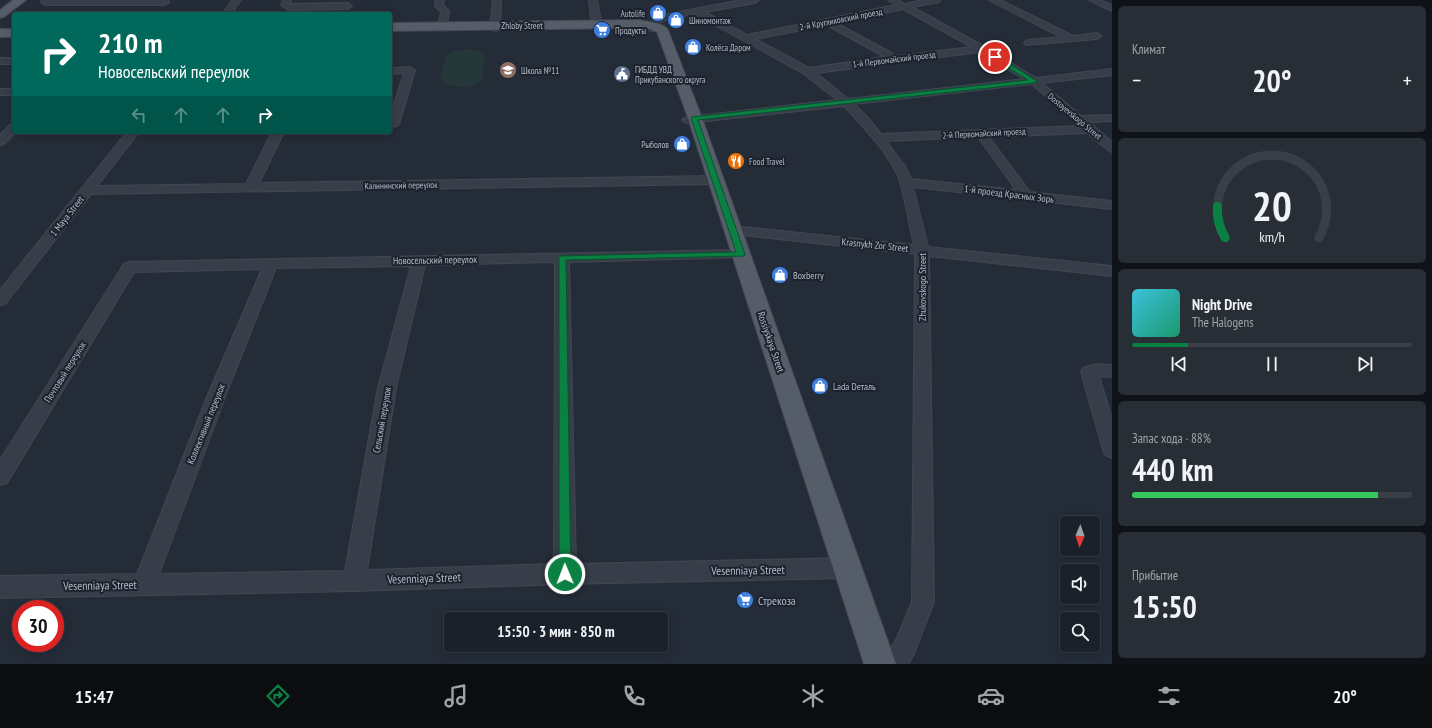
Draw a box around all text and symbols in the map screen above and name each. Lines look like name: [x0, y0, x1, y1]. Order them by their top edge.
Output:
shop icon: Autolife: [648, 3, 668, 23]
street label: 2-й Кругликовский проезд: [799, 6, 883, 32]
place label: Autolife: [621, 8, 645, 19]
shop icon: Шиномонтаж: [666, 10, 686, 30]
place label: Шиномонтаж: [689, 15, 731, 26]
street label: Zhloby Street: [501, 20, 543, 31]
supermarket icon: Продукты: [592, 20, 612, 40]
text: 210 m: [98, 24, 162, 61]
place label: Продукты: [615, 25, 646, 36]
icon: right: [32, 28, 84, 80]
shop icon: Колёса Даром: [683, 37, 703, 57]
pin: [978, 40, 1012, 74]
text: Климат: [1132, 41, 1165, 58]
place label: Колёса Даром: [706, 42, 751, 53]
icon: arrive: [984, 46, 1006, 68]
street label: 1-й Первомайский проезд: [852, 48, 936, 70]
text: Новосельский переулок: [98, 60, 249, 83]
school or university icon: Школа №11: [498, 60, 518, 80]
text: 20°: [1252, 61, 1292, 100]
public building icon: ГИБДД УВД Прикубанского округа: [612, 64, 632, 84]
place label: ГИБДД УВД Прикубанского округа: [635, 64, 706, 85]
place label: Школа №11: [521, 65, 559, 76]
text: −: [1132, 66, 1141, 94]
text: +: [1403, 66, 1412, 94]
street label: Dostoyevskogo Street: [1046, 90, 1105, 142]
icon: left: [128, 104, 150, 126]
icon: ahead: [170, 104, 192, 126]
icon: ahead: [212, 104, 234, 126]
icon: right: [254, 104, 276, 126]
street label: 2-й Первомайский проезд: [942, 125, 1026, 141]
shop icon: Рыболов: [672, 134, 692, 154]
place label: Рыболов: [641, 139, 669, 150]
restaurant icon: Food Travel: [726, 151, 746, 171]
place label: Food Travel: [749, 156, 786, 167]
street label: Калининский переулок: [364, 179, 438, 191]
text: 20: [1252, 179, 1292, 232]
street label: 1-й проезд Красных Зорь: [963, 182, 1055, 206]
street label: 1 Maya Street: [47, 193, 87, 239]
text: km/h: [1259, 227, 1285, 246]
street label: Krasnykh Zor Street: [841, 235, 909, 255]
street label: Новосельский переулок: [393, 253, 477, 267]
street label: Zhukovskogo Street: [916, 253, 929, 321]
shop icon: Boxberry: [770, 265, 790, 285]
place label: Boxberry: [793, 269, 824, 282]
text: Night Drive: [1192, 295, 1252, 314]
street label: Rossiyskaya Street: [755, 310, 788, 374]
text: The Halogens: [1192, 314, 1254, 331]
street label: Почтовый переулок: [41, 339, 89, 405]
icon: previous: [1168, 353, 1190, 375]
icon: pause: [1261, 353, 1283, 375]
icon: next: [1354, 353, 1376, 375]
shop icon: Lada Dеталь: [810, 376, 830, 396]
place label: Lada Dеталь: [833, 380, 876, 393]
street label: Коллективный переулок: [184, 382, 228, 466]
street label: Сельский переулок: [370, 386, 394, 454]
text: Запас хода · 88%: [1132, 430, 1211, 447]
text: 440 km: [1132, 450, 1213, 489]
north arrow: [1060, 516, 1100, 556]
map controls: [1060, 516, 1100, 652]
position arrow: [544, 553, 586, 595]
street label: Vesenniaya Street: [710, 562, 786, 578]
button: sound: [1060, 564, 1100, 604]
text: Прибытие: [1132, 567, 1178, 584]
street label: Vesenniaya Street: [386, 569, 462, 587]
street label: Vesenniaya Street: [62, 577, 138, 593]
text: 15:50: [1132, 587, 1197, 626]
supermarket icon: Стрекоза: [735, 590, 755, 610]
place label: Стрекоза: [758, 593, 796, 608]
speed limit sign: 30: [12, 600, 64, 652]
button: search: [1060, 612, 1100, 652]
text: 15:50 · 3 мин · 850 m: [497, 622, 615, 641]
icon: directions: [264, 682, 292, 710]
icon: music: [442, 682, 470, 710]
icon: phone: [620, 682, 648, 710]
icon: climate: [799, 682, 827, 710]
icon: car: [977, 682, 1005, 710]
icon: filters: [1155, 682, 1183, 710]
text: 15:47: [75, 685, 114, 708]
text: 20°: [1333, 685, 1357, 708]

